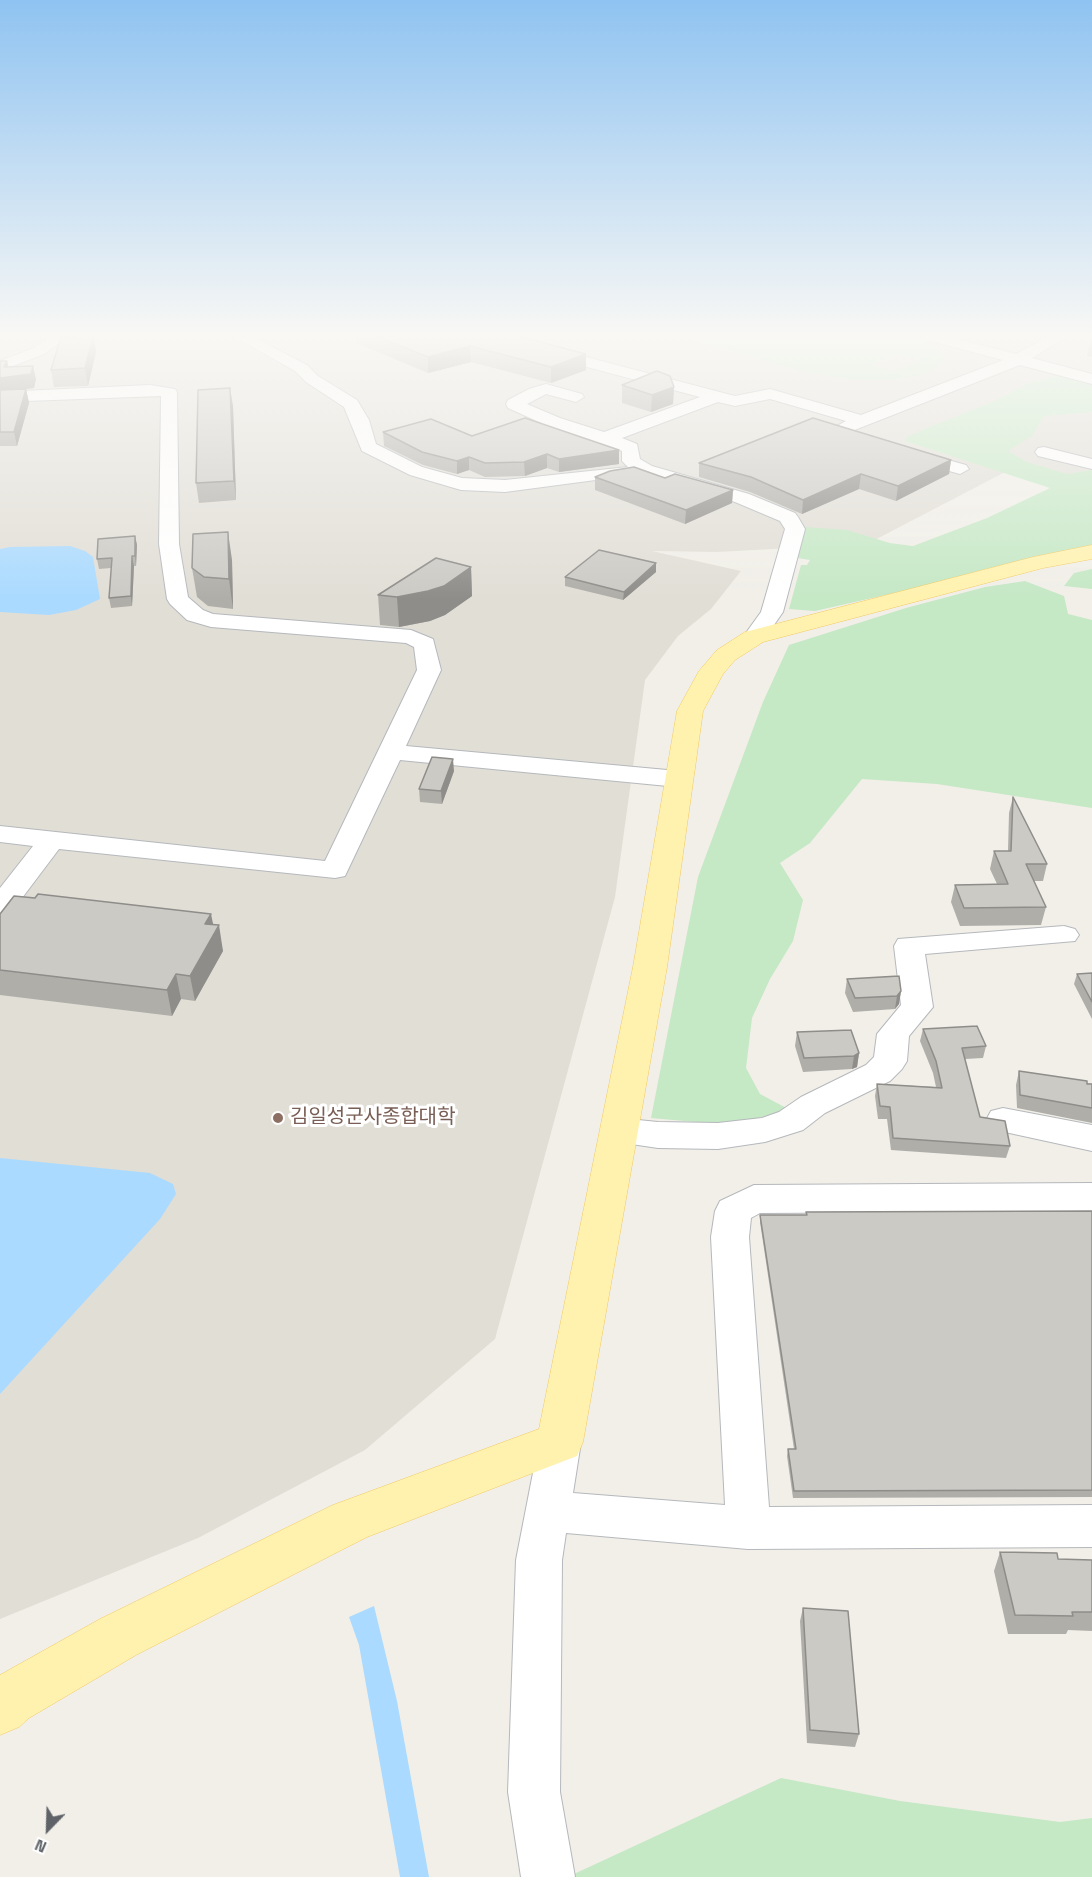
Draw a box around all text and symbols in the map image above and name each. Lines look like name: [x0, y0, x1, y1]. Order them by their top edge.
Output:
place label: 김일성군사종합대학: [290, 1106, 456, 1130]
marker: 김일성군사종합대학: [271, 1111, 285, 1125]
north arrow: [18, 1799, 78, 1859]
text: N: [32, 1834, 50, 1858]

